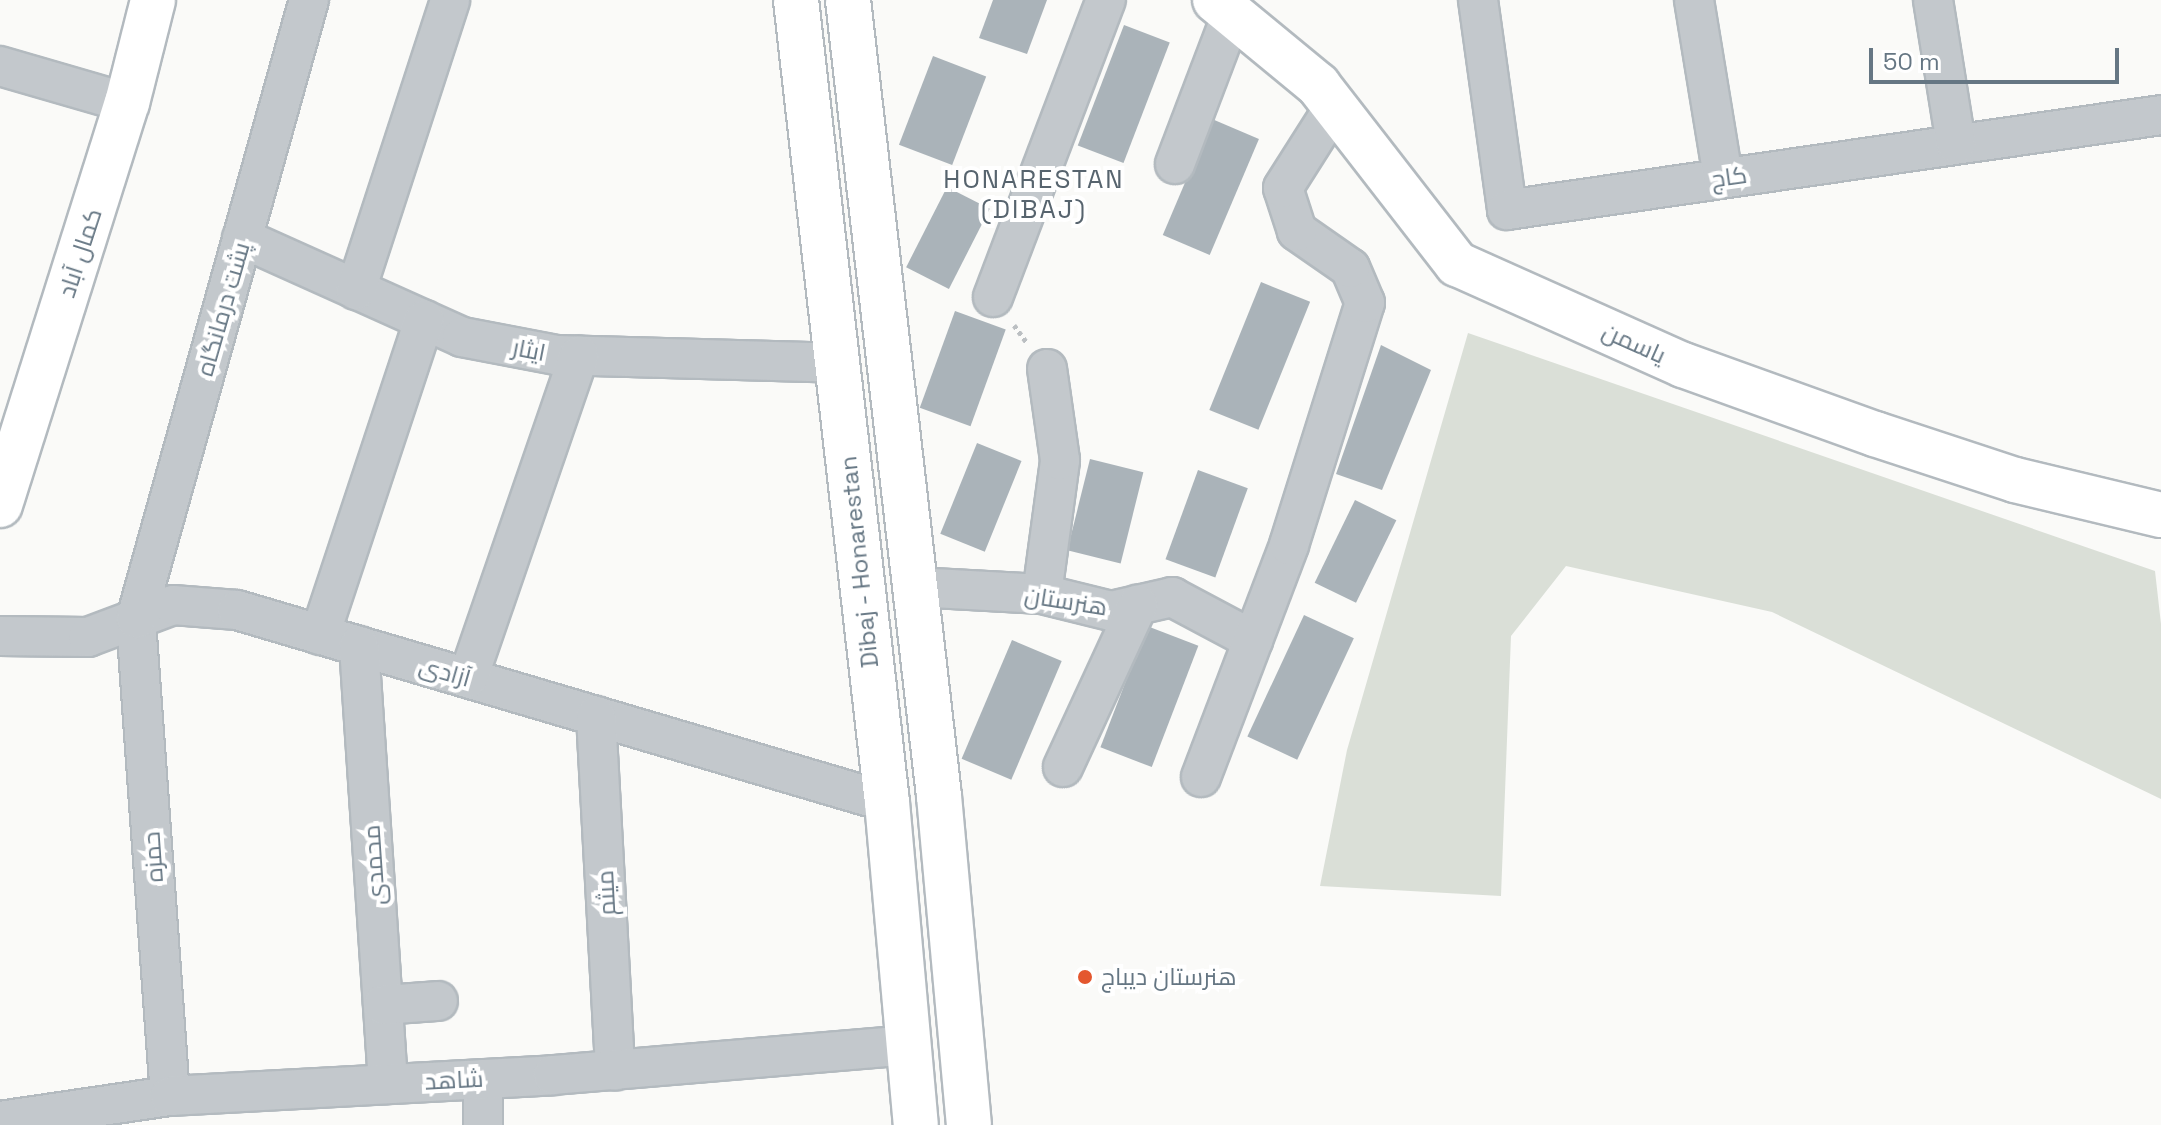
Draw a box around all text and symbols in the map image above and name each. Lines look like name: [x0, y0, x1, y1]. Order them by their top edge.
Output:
scale bar: [1873, 32, 2123, 82]
text: 50 m: [1883, 46, 1940, 77]
street label: کاج: [1709, 160, 1749, 194]
district label: HONARESTAN (DIBAJ): [943, 164, 1125, 226]
street label: کمال آباد: [52, 205, 108, 301]
street label: پشت درمانگاه: [190, 239, 256, 379]
street label: یاسمن: [1598, 316, 1670, 370]
street label: ایثار: [510, 333, 548, 367]
street label: Dibaj - Honarestan: [833, 454, 885, 670]
street label: هنرستان: [1023, 580, 1109, 622]
street label: آزادی: [416, 651, 474, 693]
street label: محمدی: [357, 824, 391, 906]
street label: حمزه: [137, 831, 169, 883]
street label: میثم: [590, 870, 622, 916]
place label: هنرستان دیباج: [1101, 963, 1237, 991]
marker: هنرستان دیباج: [1076, 968, 1094, 986]
street label: شاهد: [424, 1064, 484, 1096]

